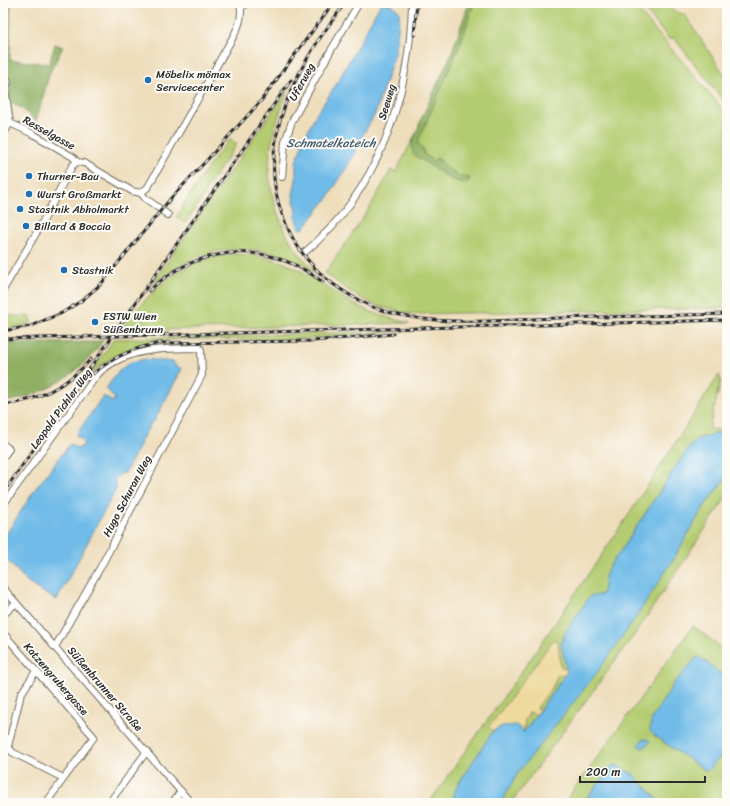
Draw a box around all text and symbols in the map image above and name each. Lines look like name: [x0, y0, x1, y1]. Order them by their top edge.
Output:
street label: Uferweg: [284, 59, 320, 105]
place label: Möbelix mömax Servicecenter: [156, 65, 231, 97]
marker: Möbelix mömax Servicecenter: [143, 75, 153, 85]
street label: Seeweg: [373, 81, 402, 122]
street label: Resselgasse: [19, 111, 79, 155]
water label: Schmatelkateich: [286, 132, 377, 154]
place label: Thurner-Bau: [37, 167, 99, 186]
marker: Thurner-Bau: [24, 171, 34, 181]
place label: Wurst Großmarkt: [37, 185, 122, 204]
marker: Wurst Großmarkt: [24, 189, 34, 199]
place label: Stastnik Abholmarkt: [28, 200, 129, 219]
marker: Stastnik Abholmarkt: [15, 204, 25, 214]
place label: Billard & Boccia: [34, 217, 111, 236]
marker: Billard & Boccia: [21, 221, 31, 231]
place label: Stastnik: [72, 261, 114, 280]
marker: Stastnik: [59, 265, 69, 275]
place label: ESTW Wien Süßenbrunn: [103, 307, 163, 339]
marker: ESTW Wien Süßenbrunn: [90, 317, 100, 327]
street label: Leopold Pichler Weg: [25, 364, 97, 453]
street label: Hugo Schuran Weg: [97, 451, 157, 540]
street label: Katzengrubergasse: [19, 638, 94, 720]
street label: Süßenbrunner Straße: [62, 642, 148, 736]
scale bar: [580, 758, 705, 784]
text: 200 m: [586, 761, 620, 783]

